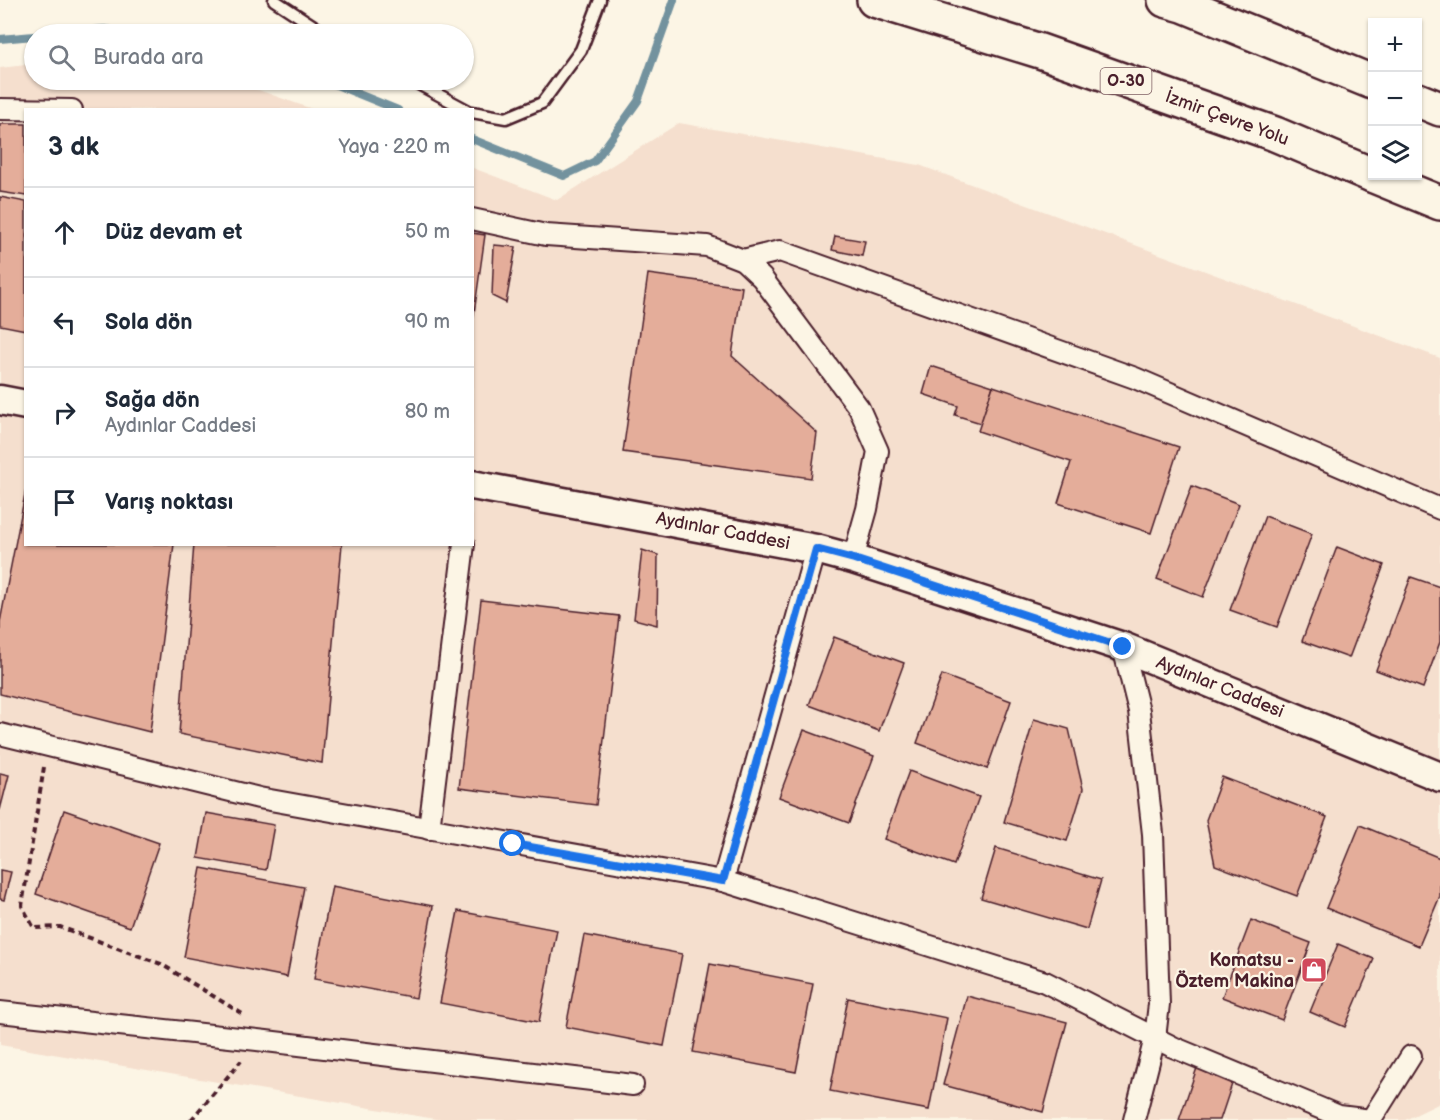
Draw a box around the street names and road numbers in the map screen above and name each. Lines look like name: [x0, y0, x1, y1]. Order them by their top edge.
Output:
road number: O-30: [1100, 68, 1152, 94]
street label: İzmir Çevre Yolu: [1162, 85, 1292, 150]
street label: Aydınlar Caddesi: [654, 508, 792, 554]
street label: Aydınlar Caddesi: [1153, 652, 1287, 722]

